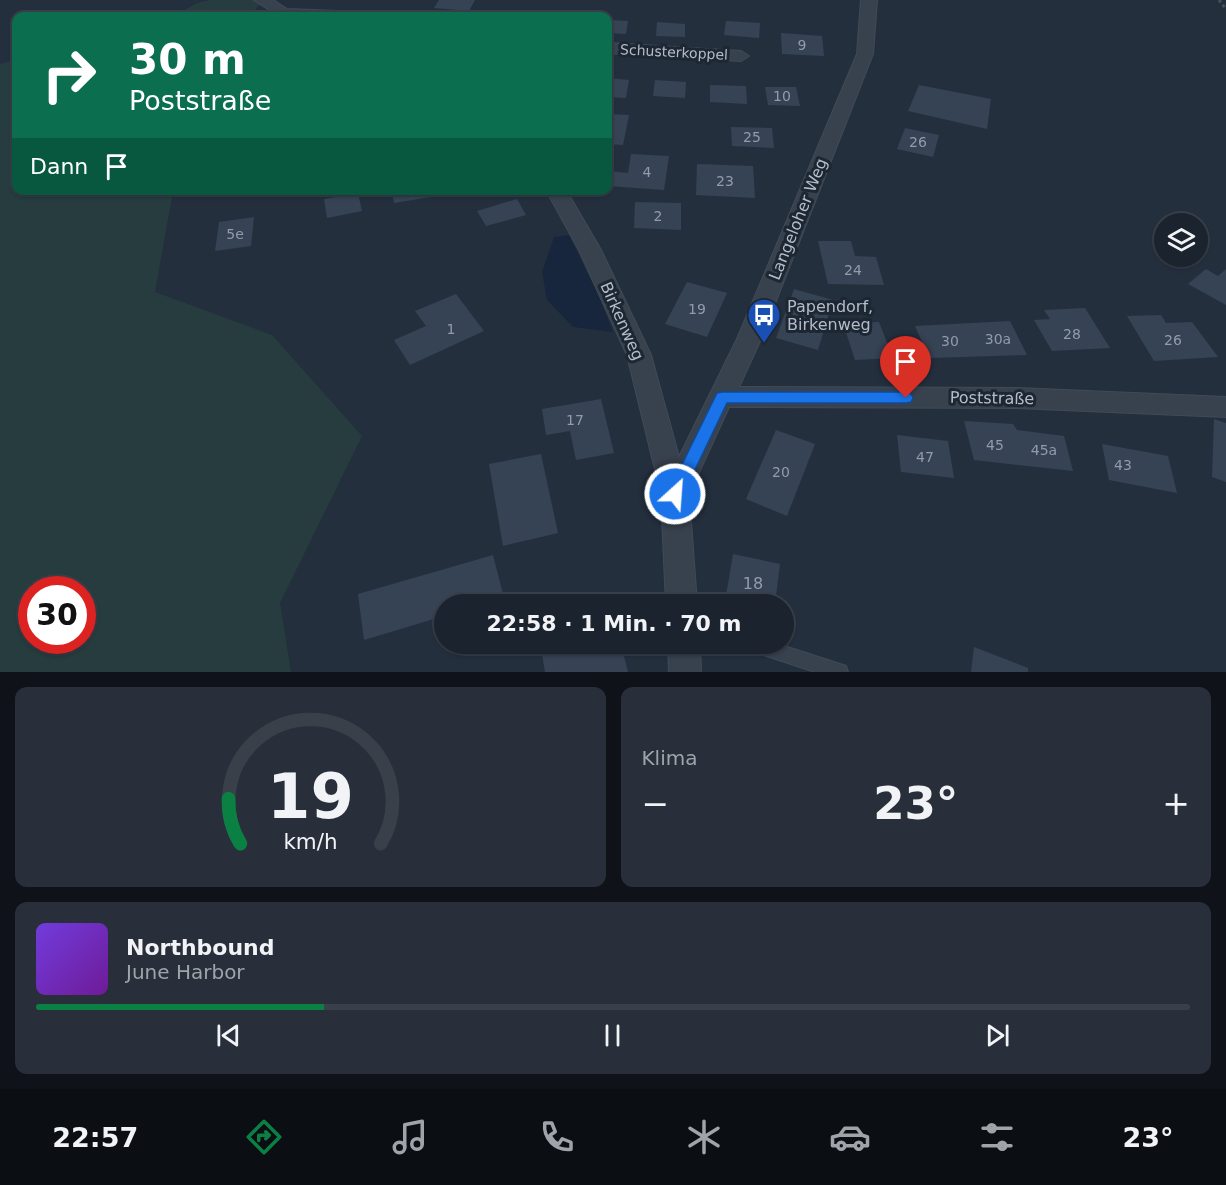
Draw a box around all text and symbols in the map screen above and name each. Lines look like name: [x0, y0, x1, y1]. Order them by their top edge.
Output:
text: 30 m: [129, 35, 246, 84]
icon: right: [30, 36, 108, 114]
house number: 9: [798, 37, 806, 53]
street label: Schusterkoppel: [620, 41, 728, 63]
text: Poststraße: [129, 85, 271, 116]
house number: 10: [773, 88, 791, 104]
house number: 25: [743, 129, 761, 145]
house number: 26: [909, 134, 927, 150]
icon: arrive: [100, 150, 133, 183]
text: Dann: [30, 154, 88, 179]
street label: Langeloher Weg: [765, 155, 831, 283]
house number: 4: [643, 164, 652, 180]
house number: 23: [716, 173, 734, 189]
house number: 2: [654, 208, 662, 224]
map controls: [1154, 213, 1208, 267]
button: layers: [1154, 213, 1208, 267]
house number: 5e: [226, 226, 244, 242]
house number: 24: [844, 262, 862, 278]
street label: Birkenweg: [596, 279, 648, 363]
bus stop icon: Papendorf, Birkenweg: [746, 297, 782, 344]
place label: Papendorf, Birkenweg: [787, 297, 873, 334]
house number: 19: [688, 301, 706, 317]
house number: 1: [447, 321, 455, 337]
house number: 28: [1063, 326, 1081, 342]
house number: 30a: [985, 331, 1011, 347]
house number: 26: [1164, 332, 1182, 348]
house number: 30: [941, 333, 959, 349]
pin: [880, 336, 931, 398]
icon: arrive: [889, 345, 922, 378]
street label: Poststraße: [950, 388, 1034, 408]
house number: 17: [566, 412, 584, 428]
house number: 45: [986, 437, 1004, 453]
house number: 45a: [1031, 442, 1057, 458]
house number: 47: [916, 449, 934, 465]
house number: 43: [1114, 457, 1132, 473]
position arrow: [643, 462, 707, 526]
house number: 20: [772, 464, 790, 480]
house number: 18: [743, 574, 763, 593]
speed limit sign: 30: [18, 576, 96, 654]
text: 22:58 · 1 Min. · 70 m: [487, 611, 742, 636]
text: Klima: [642, 746, 697, 770]
text: 19: [267, 760, 354, 833]
text: 23°: [873, 777, 958, 830]
text: −: [642, 784, 669, 823]
text: +: [1162, 784, 1190, 823]
text: km/h: [283, 829, 337, 854]
text: Northbound: [126, 935, 275, 960]
text: June Harbor: [126, 960, 245, 984]
icon: previous: [212, 1019, 245, 1052]
icon: pause: [596, 1019, 629, 1052]
icon: next: [981, 1019, 1014, 1052]
icon: directions: [243, 1116, 285, 1158]
icon: music: [389, 1116, 431, 1158]
icon: phone: [536, 1116, 578, 1158]
icon: climate: [683, 1116, 725, 1158]
icon: car: [829, 1116, 871, 1158]
icon: filters: [976, 1116, 1018, 1158]
text: 22:57: [52, 1122, 138, 1153]
text: 23°: [1123, 1122, 1174, 1153]

